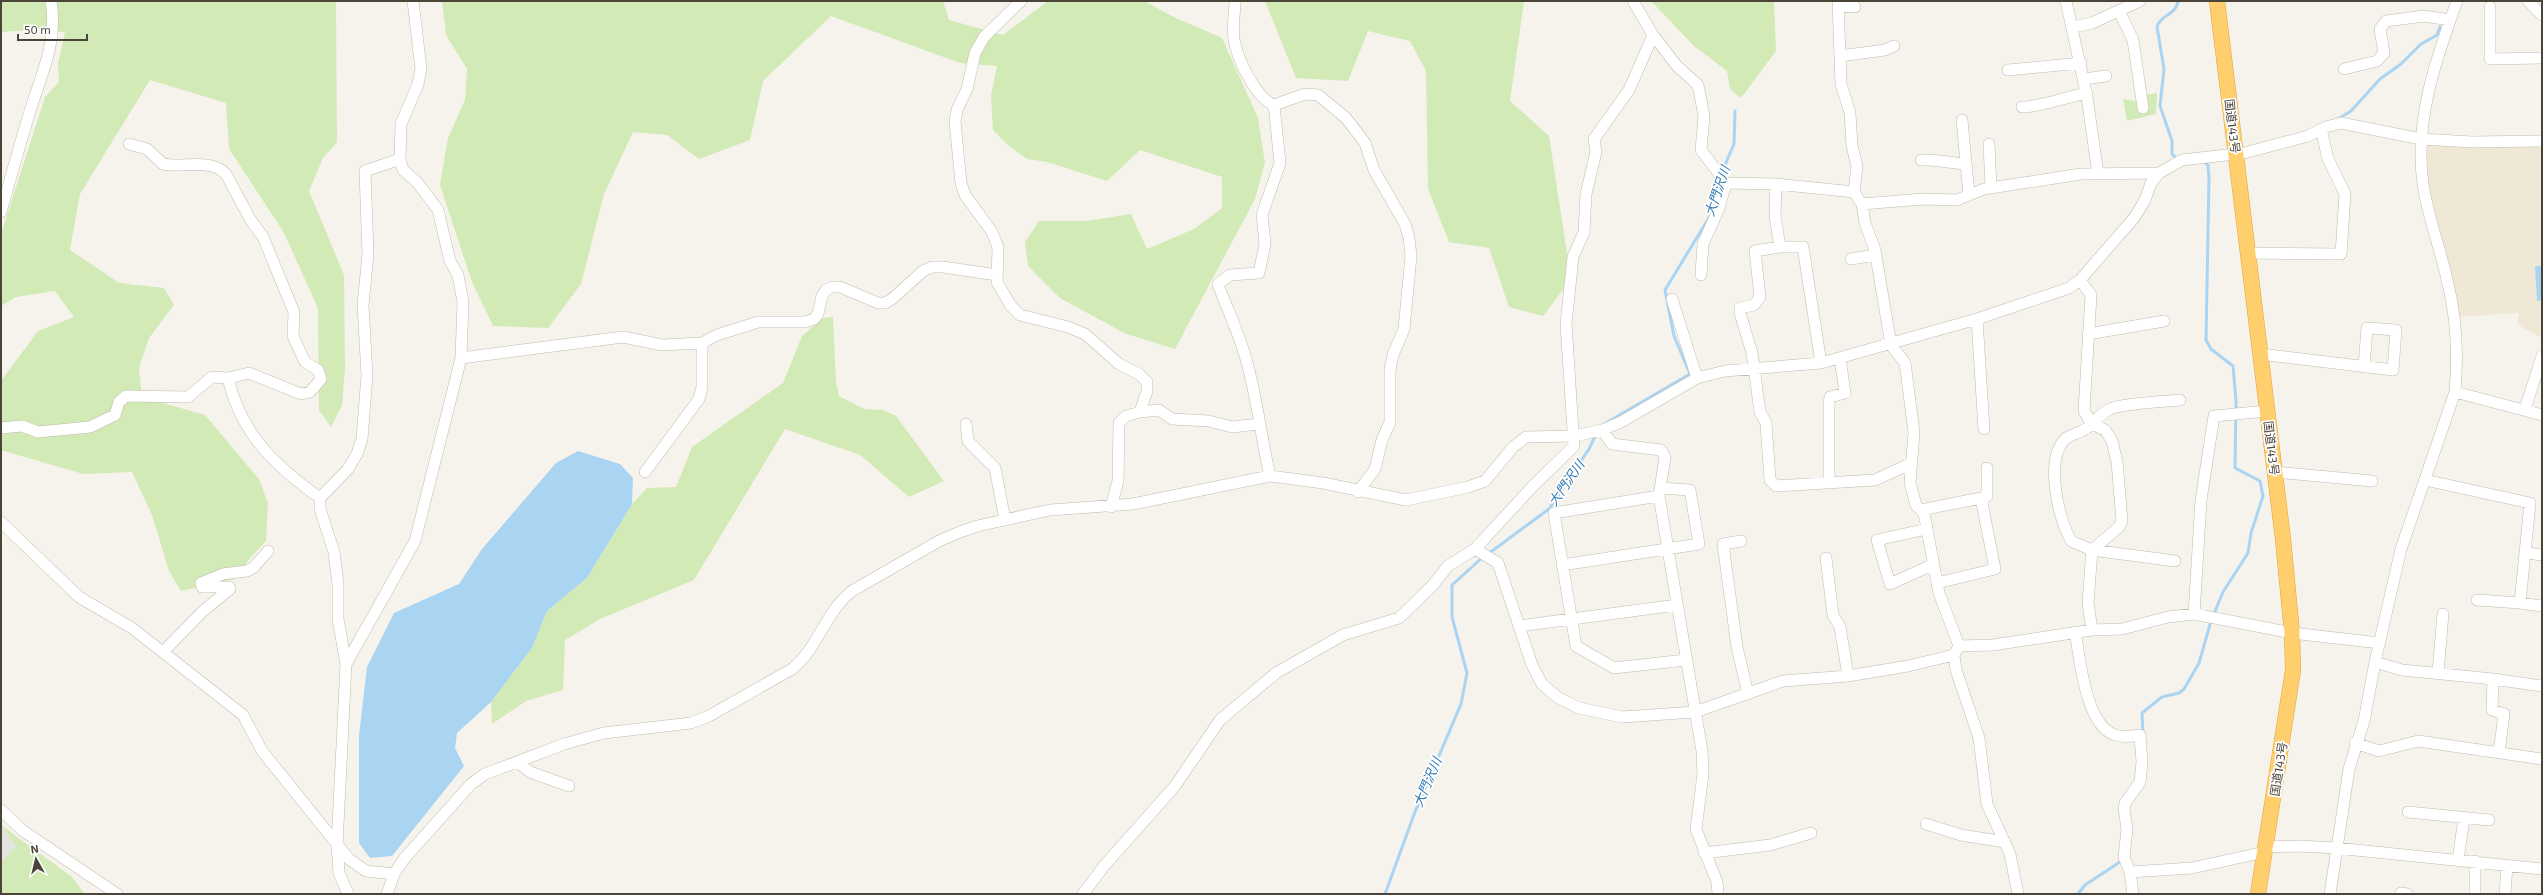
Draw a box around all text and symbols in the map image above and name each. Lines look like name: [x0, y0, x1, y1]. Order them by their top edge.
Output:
scale bar: [18, 16, 87, 42]
text: 50 m: [24, 22, 51, 36]
street label: 国道143号: [2223, 98, 2243, 154]
water label: 大門沢川: [1701, 162, 1734, 218]
street label: 国道143号: [2262, 420, 2282, 476]
water label: 大門沢川: [1545, 455, 1589, 509]
street label: 国道143号: [2267, 741, 2289, 797]
water label: 大門沢川: [1409, 753, 1445, 809]
north arrow: [16, 839, 56, 879]
text: N: [30, 842, 39, 856]

